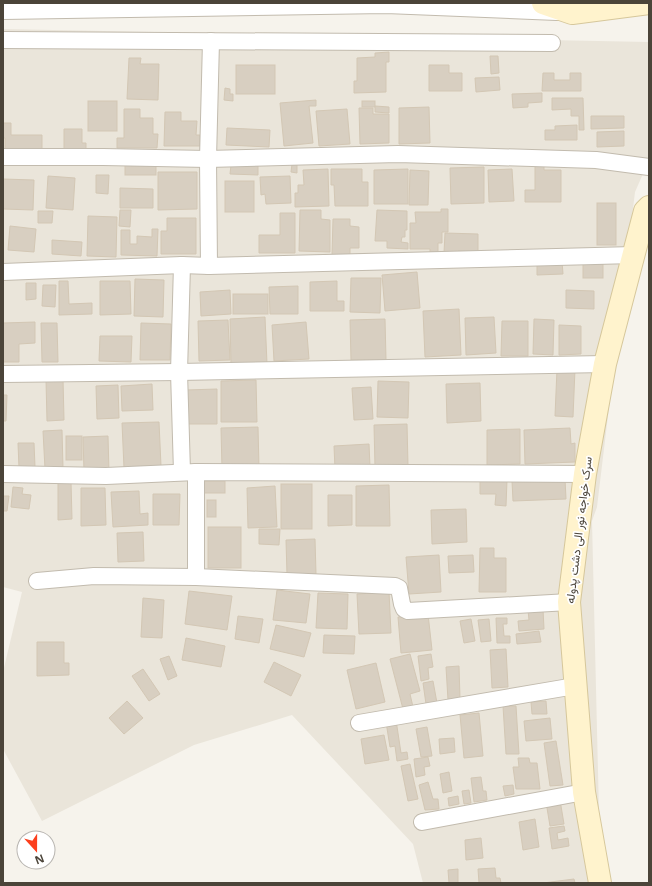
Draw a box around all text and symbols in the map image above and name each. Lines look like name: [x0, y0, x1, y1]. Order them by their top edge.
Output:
street label: سرک خواجه نور الی دشت پدوله: [561, 456, 596, 604]
north arrow: [16, 830, 56, 870]
text: N: [33, 851, 47, 868]

